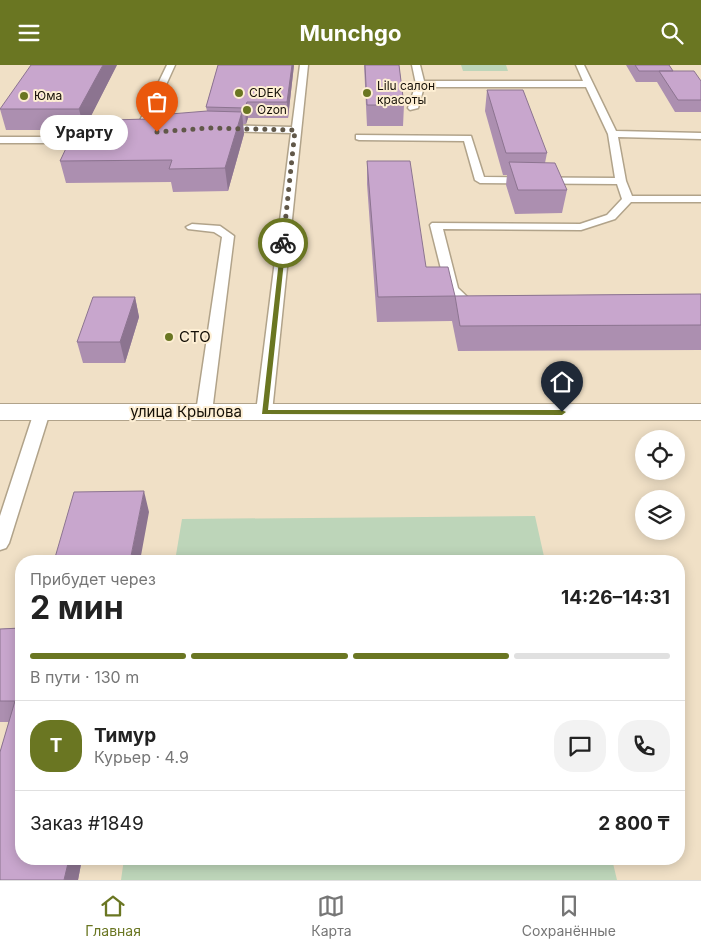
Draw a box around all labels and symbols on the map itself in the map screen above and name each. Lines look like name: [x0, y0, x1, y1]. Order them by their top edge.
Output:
place label: Lilu салон красоты: [377, 78, 435, 107]
pin: [136, 81, 178, 132]
place label: CDEK: [249, 85, 282, 100]
marker: CDEK: [233, 87, 245, 99]
marker: Lilu салон красоты: [361, 87, 373, 99]
place label: Юма: [34, 88, 62, 103]
marker: Юма: [18, 90, 30, 102]
place label: Ozon: [257, 102, 287, 117]
marker: Ozon: [241, 104, 253, 116]
callout: Урарту: [39, 115, 127, 149]
courier: [258, 218, 308, 268]
place label: СТО: [179, 327, 211, 346]
marker: СТО: [163, 331, 175, 343]
pin: [541, 361, 583, 412]
street label: улица Крылова: [130, 402, 242, 421]

